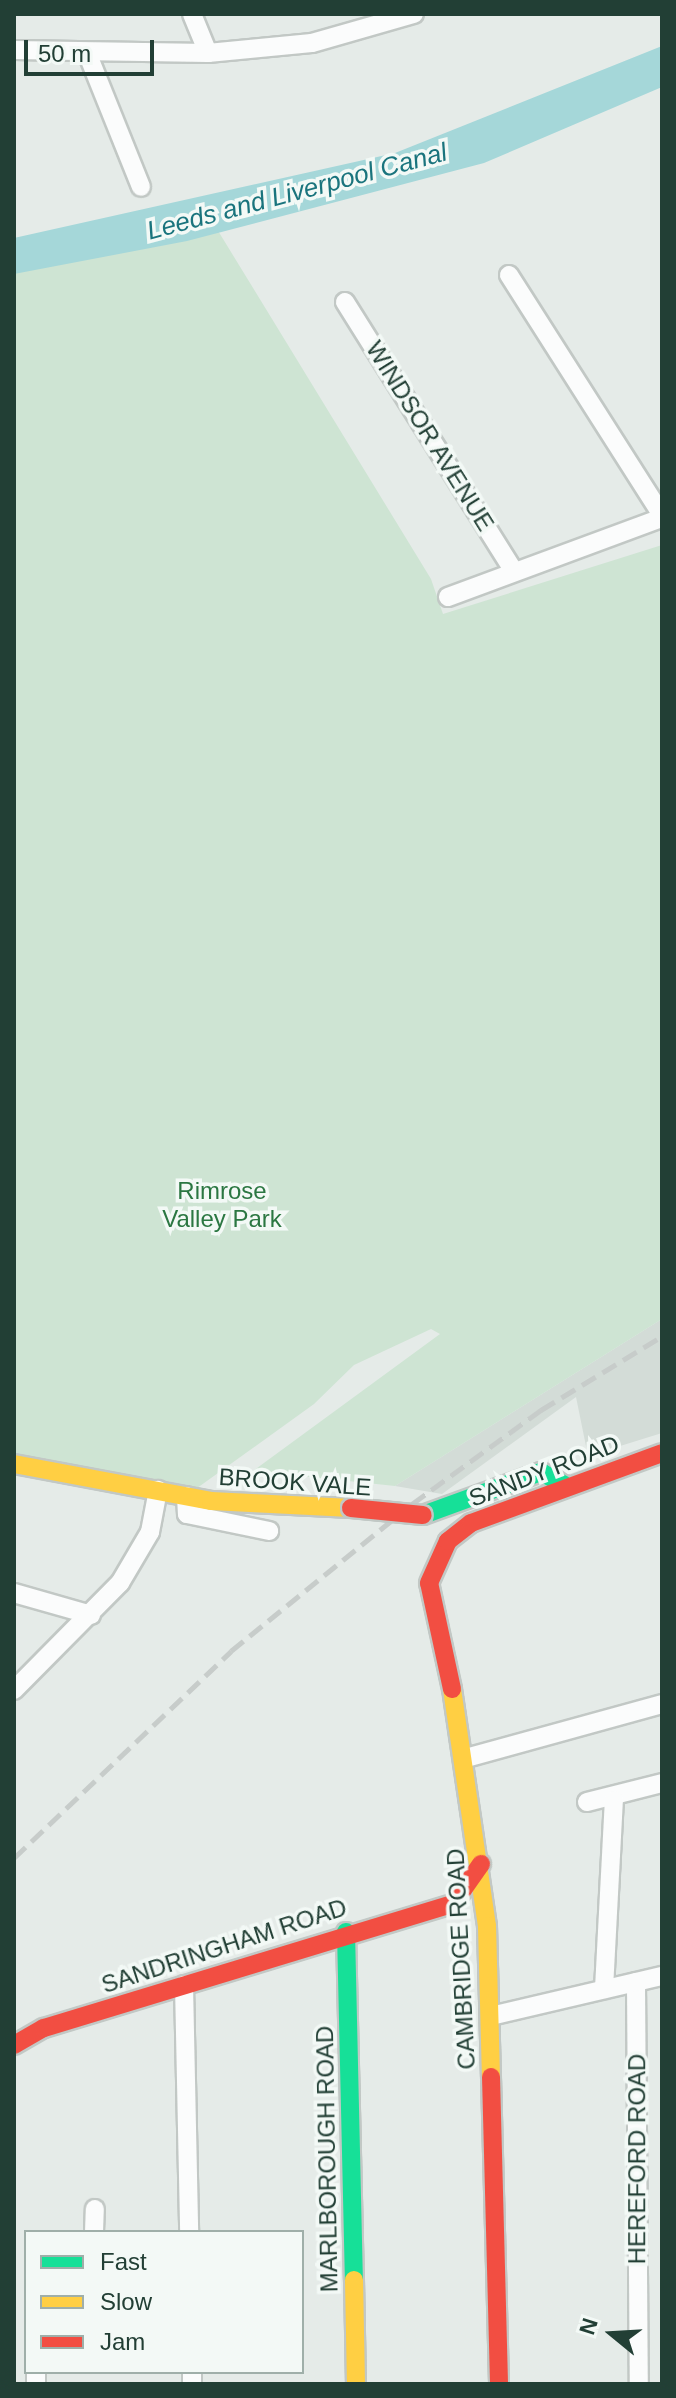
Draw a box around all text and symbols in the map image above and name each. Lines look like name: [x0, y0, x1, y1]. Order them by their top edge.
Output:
scale bar: [28, 24, 158, 74]
text: 50 m: [38, 40, 91, 67]
water label: Leeds and Liverpool Canal: [144, 137, 450, 247]
street label: WINDSOR AVENUE: [360, 335, 500, 537]
park label: Rimrose Valley Park: [162, 1177, 282, 1233]
street label: SANDY ROAD: [465, 1429, 623, 1513]
street label: BROOK VALE: [218, 1462, 372, 1502]
street label: CAMBRIDGE ROAD: [441, 1848, 481, 2070]
street label: SANDRINGHAM ROAD: [98, 1893, 350, 1999]
street label: MARLBOROUGH ROAD: [310, 2025, 344, 2293]
street label: HEREFORD ROAD: [623, 2054, 651, 2264]
legend: [24, 2230, 304, 2374]
text: Fast: [100, 2248, 147, 2275]
text: Slow: [100, 2288, 152, 2315]
north arrow: [572, 2294, 652, 2374]
text: N: [574, 2315, 603, 2338]
text: Jam: [100, 2328, 145, 2355]

